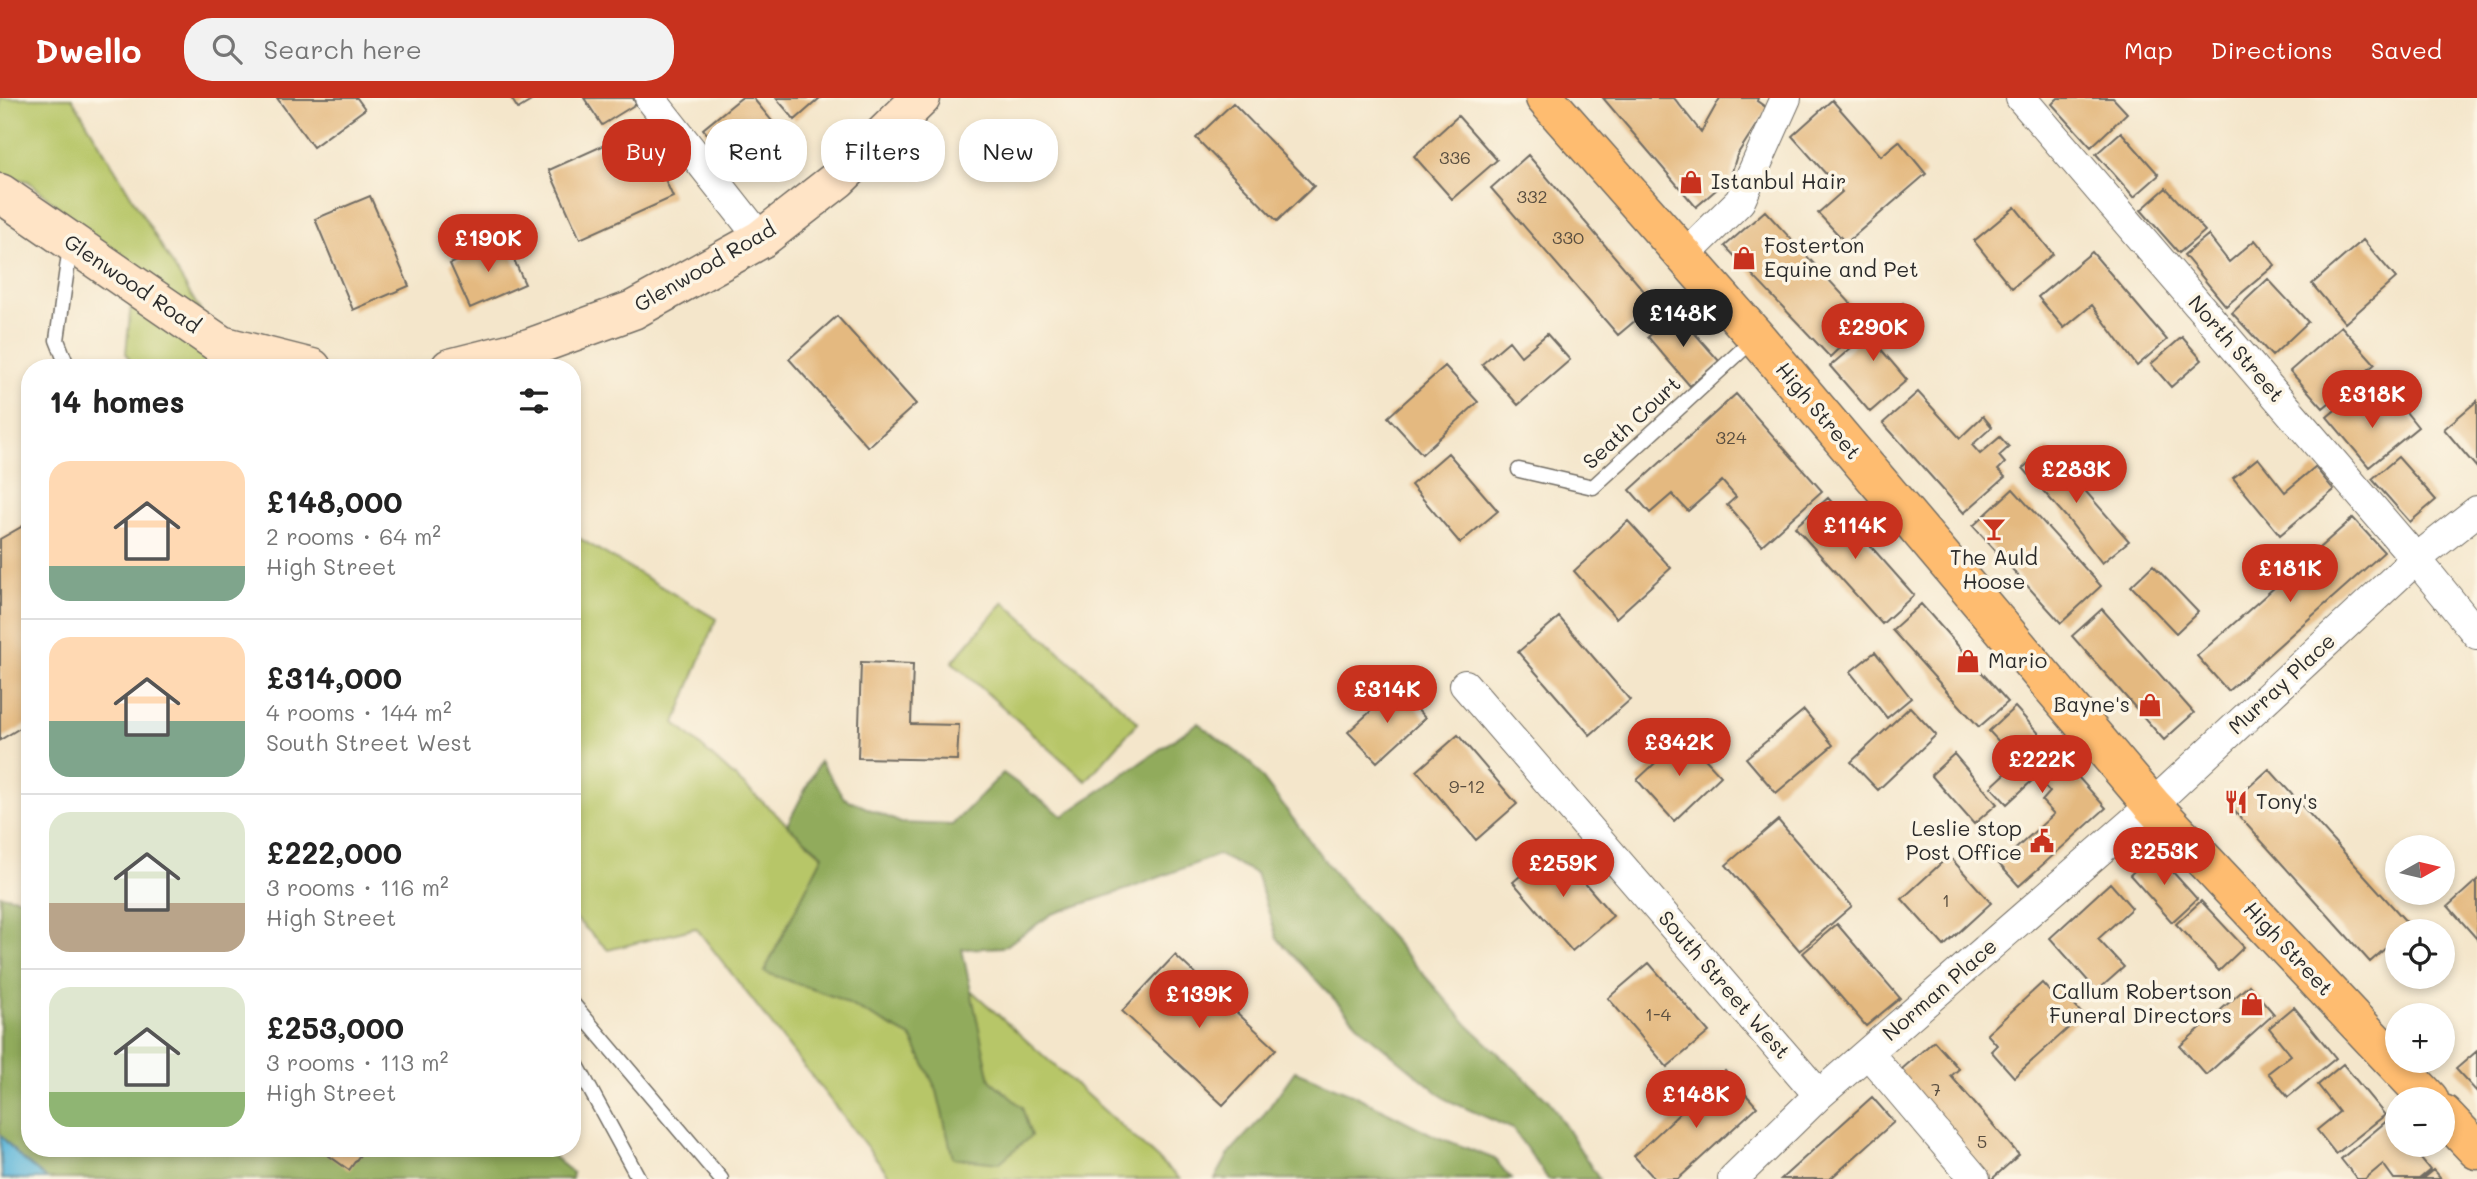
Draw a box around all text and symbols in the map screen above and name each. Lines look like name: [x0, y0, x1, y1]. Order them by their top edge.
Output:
search box: [184, 18, 674, 81]
text: Dwello: [35, 28, 142, 71]
icon: search: [208, 30, 246, 68]
text: Search here: [264, 32, 422, 66]
text: Map: [2124, 34, 2173, 65]
text: Directions: [2211, 34, 2333, 65]
text: Saved: [2371, 34, 2442, 65]
chip: Buy: [602, 119, 691, 182]
chip: Rent: [705, 119, 807, 182]
chip: Filters: [821, 119, 945, 182]
chip: New: [959, 119, 1058, 182]
house number: 336: [1439, 145, 1471, 169]
place label: Istanbul Hair: [1711, 167, 1846, 194]
shop icon: Istanbul Hair: [1677, 168, 1705, 196]
house number: 332: [1516, 184, 1548, 208]
pin: £190K: [439, 214, 537, 274]
street label: Glenwood Road: [629, 214, 780, 317]
text: £190K: [454, 222, 522, 252]
house number: 330: [1552, 225, 1584, 249]
street label: Glenwood Road: [59, 227, 206, 338]
place label: Fosterton Equine and Pet: [1764, 231, 1919, 282]
shop icon: Fosterton Equine and Pet: [1730, 244, 1758, 272]
pin: £148K: [1634, 289, 1732, 349]
street label: North Street: [2183, 289, 2291, 407]
text: £148K: [1649, 297, 1717, 327]
pin: £290K: [1824, 303, 1922, 363]
text: £290K: [1838, 311, 1908, 341]
street label: High Street: [1771, 356, 1868, 464]
street label: Seath Court: [1576, 370, 1686, 474]
pin: £318K: [2323, 370, 2421, 430]
text: £318K: [2338, 378, 2406, 408]
text: 14 homes: [49, 381, 185, 421]
icon: filters: [515, 382, 553, 420]
house number: 324: [1715, 425, 1747, 449]
pin: £283K: [2027, 446, 2125, 505]
text: £283K: [2041, 453, 2111, 483]
text: £148,000: [266, 481, 403, 521]
icon: home: [105, 489, 189, 573]
pin: £114K: [1806, 502, 1904, 561]
text: £114K: [1823, 509, 1887, 539]
bar icon: The Auld Hoose: [1980, 515, 2008, 543]
text: 2 rooms · 64 m²: [266, 521, 441, 551]
place label: The Auld Hoose: [1950, 543, 2038, 594]
pin: £181K: [2241, 545, 2339, 604]
text: High Street: [266, 551, 396, 581]
text: £181K: [2258, 552, 2322, 582]
street label: Murray Place: [2222, 626, 2340, 739]
place label: Mario: [1988, 646, 2047, 673]
shop icon: Mario: [1954, 647, 1982, 675]
text: £314,000: [266, 657, 402, 697]
icon: home: [105, 665, 189, 749]
pin: £314K: [1338, 666, 1436, 725]
text: £314K: [1353, 673, 1421, 703]
place label: Bayne's: [2053, 690, 2130, 717]
shop icon: Bayne's: [2136, 691, 2164, 719]
text: 4 rooms · 144 m²: [266, 697, 452, 727]
pin: £342K: [1630, 718, 1728, 778]
text: £342K: [1644, 726, 1714, 756]
text: South Street West: [266, 727, 472, 757]
pin: £222K: [1993, 736, 2091, 795]
text: £222K: [2008, 743, 2076, 773]
house number: 9-12: [1449, 774, 1485, 798]
place label: Tony's: [2256, 787, 2318, 814]
restaurant icon: Tony's: [2222, 788, 2250, 816]
place label: Leslie stop Post Office: [1906, 814, 2022, 865]
public building icon: Leslie stop Post Office: [2028, 827, 2056, 855]
pin: £253K: [2115, 828, 2213, 887]
text: £222,000: [266, 832, 402, 872]
text: £253K: [2129, 835, 2199, 865]
north arrow: [2385, 835, 2455, 905]
map controls: [2385, 835, 2455, 1157]
icon: home: [105, 840, 189, 924]
pin: £259K: [1514, 840, 1612, 899]
text: £259K: [1528, 847, 1598, 877]
text: 3 rooms · 116 m²: [266, 872, 449, 902]
house number: 1: [1942, 888, 1950, 912]
street label: High Street: [2239, 895, 2340, 1001]
text: High Street: [266, 902, 396, 932]
street label: South Street West: [1653, 904, 1797, 1064]
button: locate: [2385, 919, 2455, 989]
street label: Norman Place: [1876, 932, 2002, 1046]
pin: £139K: [1150, 970, 1248, 1030]
place label: Callum Robertson Funeral Directors: [2049, 977, 2232, 1028]
text: £139K: [1165, 978, 1233, 1008]
shop icon: Callum Robertson Funeral Directors: [2238, 990, 2266, 1018]
house number: 1-4: [1645, 1002, 1672, 1026]
button: +: [2385, 1003, 2455, 1073]
text: £253,000: [266, 1007, 404, 1047]
icon: home: [105, 1015, 189, 1099]
text: 3 rooms · 113 m²: [266, 1047, 448, 1077]
pin: £148K: [1647, 1070, 1745, 1130]
text: High Street: [266, 1077, 396, 1107]
house number: 7: [1931, 1077, 1941, 1101]
text: £148K: [1662, 1078, 1730, 1108]
button: −: [2385, 1087, 2455, 1157]
house number: 5: [1977, 1129, 1987, 1153]

